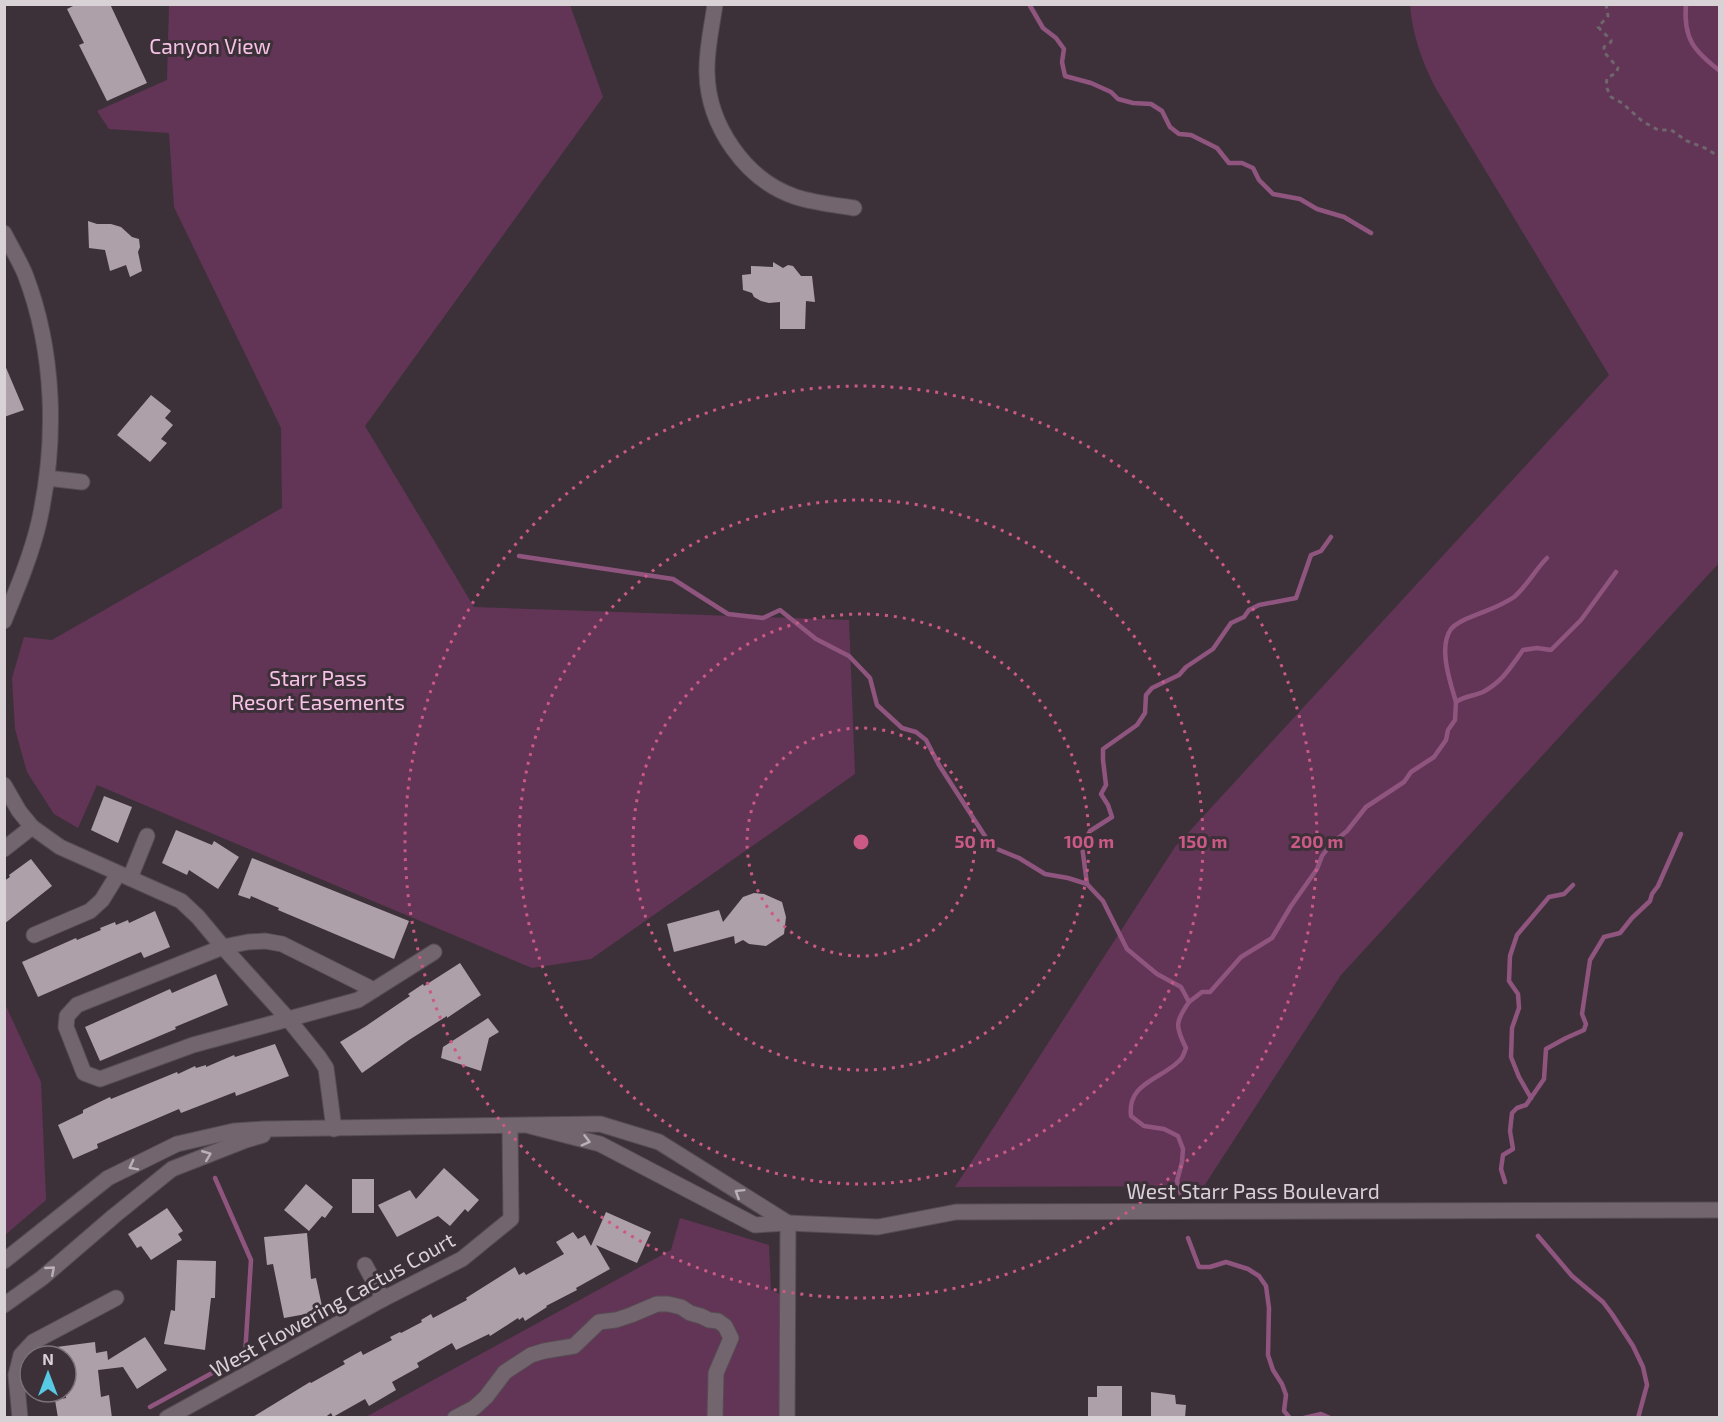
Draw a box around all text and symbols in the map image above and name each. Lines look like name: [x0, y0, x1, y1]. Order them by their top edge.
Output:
park label: Canyon View: [149, 33, 271, 58]
park label: Starr Pass Resort Easements: [231, 665, 405, 714]
text: 50 m: [954, 830, 996, 852]
text: 100 m: [1064, 830, 1114, 852]
text: 150 m: [1179, 830, 1227, 852]
text: 200 m: [1291, 830, 1343, 852]
centre of rings: [851, 832, 871, 852]
one-way arrow: [581, 1133, 591, 1146]
one-way arrow: [201, 1150, 212, 1162]
one-way arrow: [128, 1159, 139, 1170]
street label: West Starr Pass Boulevard: [1126, 1178, 1380, 1203]
one-way arrow: [734, 1189, 745, 1200]
street label: West Flowering Cactus Court: [205, 1226, 459, 1382]
one-way arrow: [45, 1266, 55, 1277]
north arrow: [18, 1344, 78, 1404]
text: N: [42, 1349, 54, 1368]

